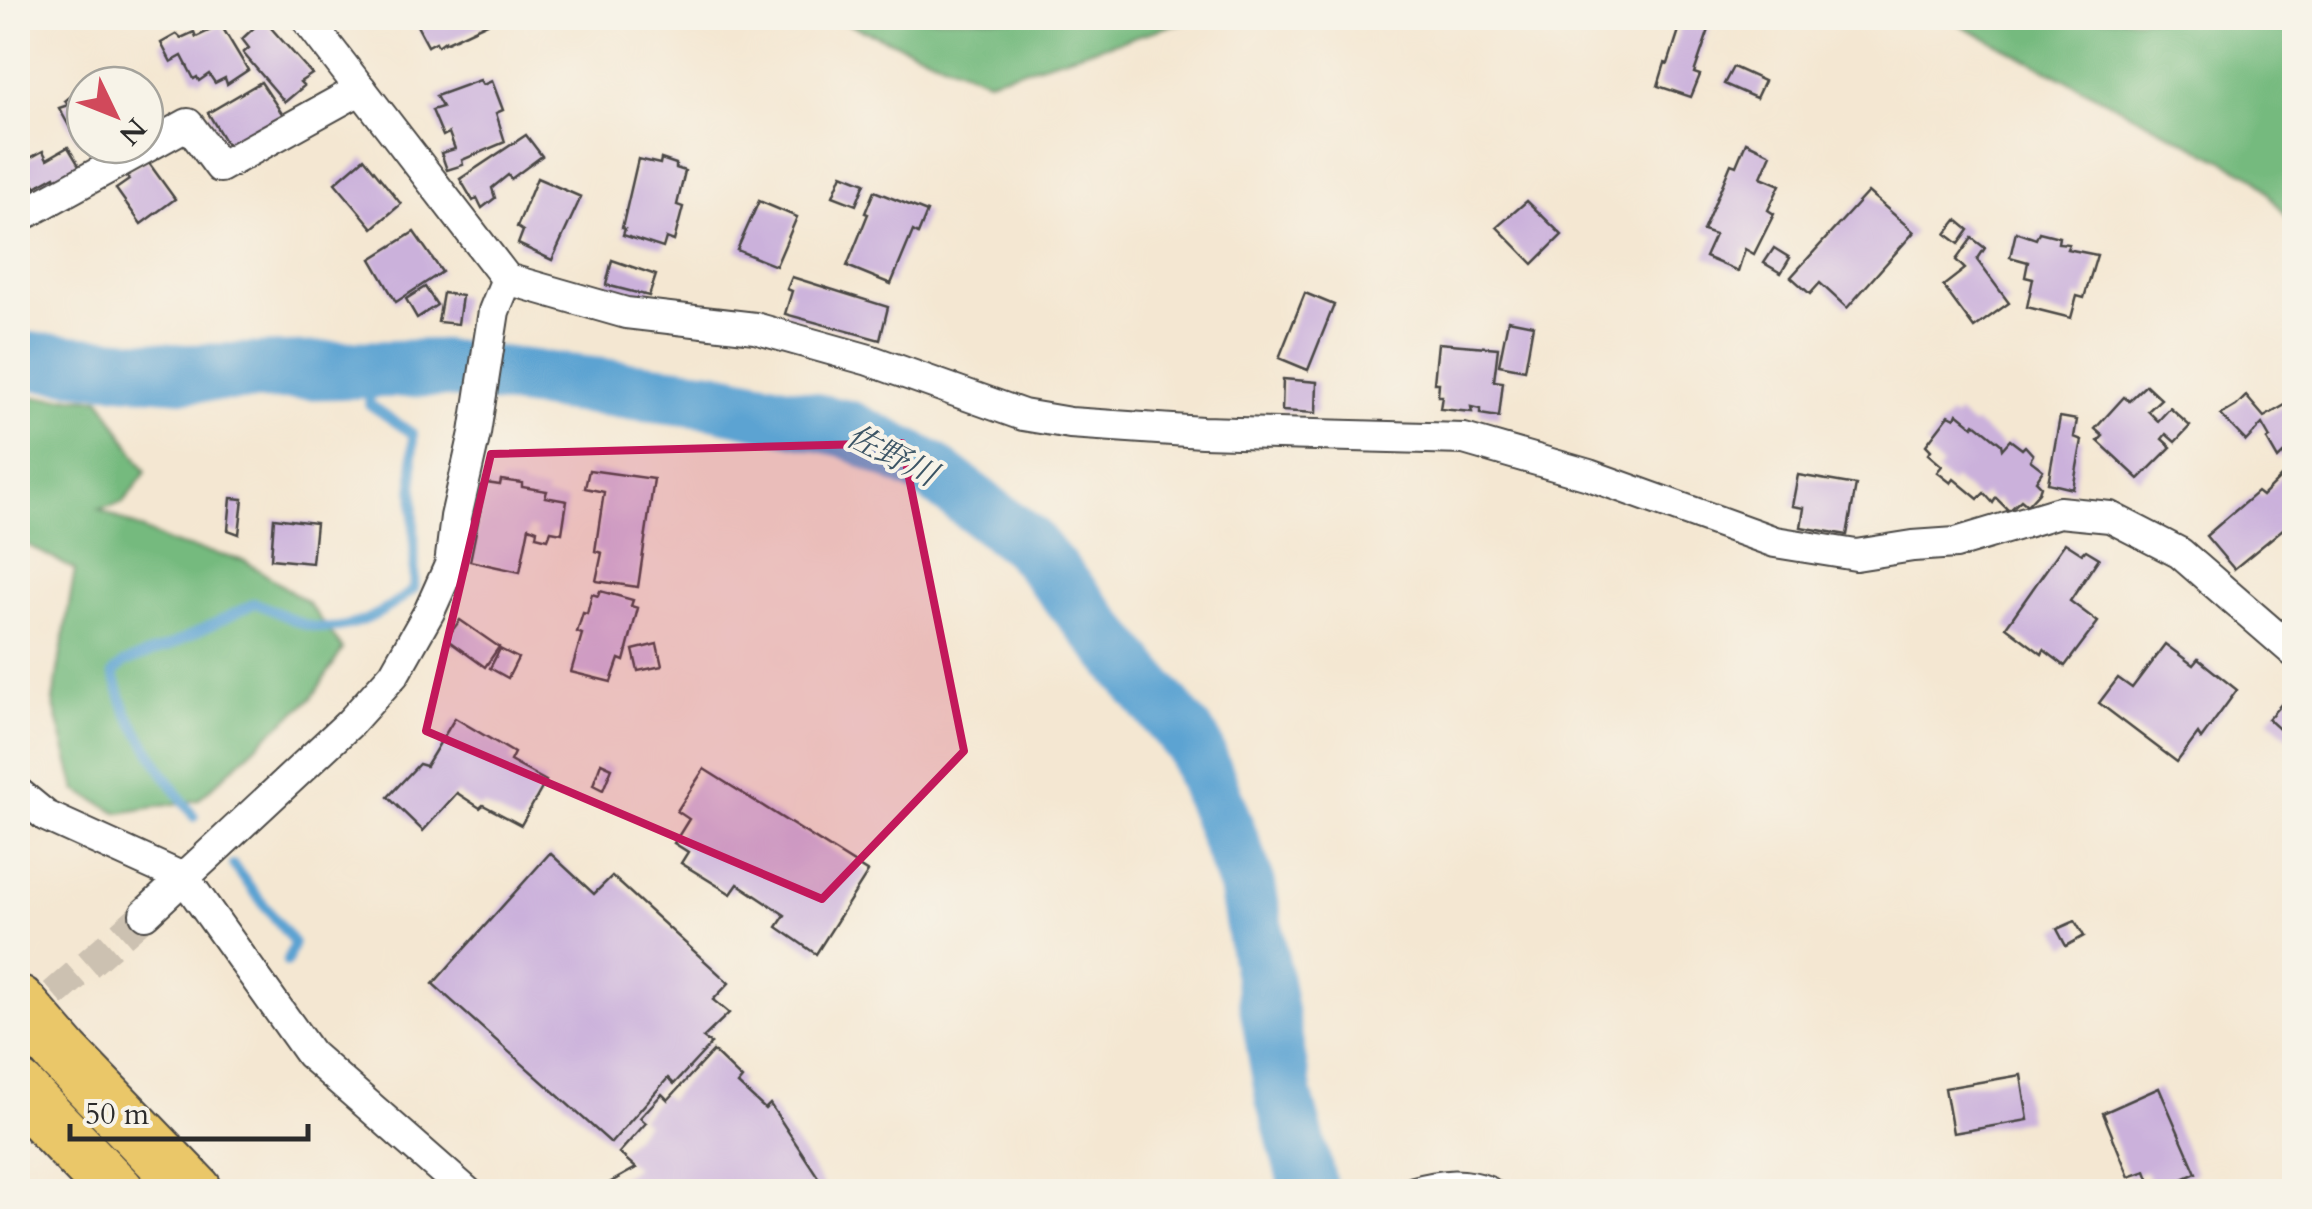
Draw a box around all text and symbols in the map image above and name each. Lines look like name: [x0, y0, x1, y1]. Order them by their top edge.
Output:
north arrow: [65, 65, 165, 165]
text: N: [110, 110, 155, 153]
water label: 佐野川: [839, 414, 947, 499]
scale bar: [70, 1079, 308, 1141]
text: 50 m: [85, 1094, 150, 1135]

